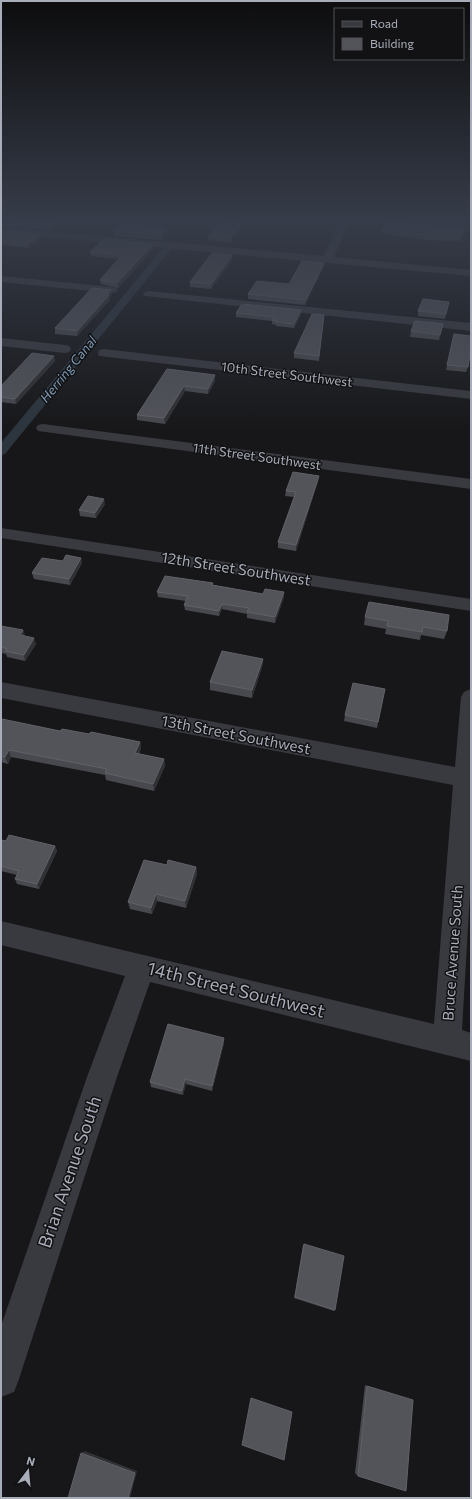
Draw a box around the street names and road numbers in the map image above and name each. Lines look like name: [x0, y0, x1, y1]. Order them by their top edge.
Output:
street label: 10th Street Southwest: [220, 358, 354, 390]
street label: 11th Street Southwest: [192, 439, 322, 473]
street label: 12th Street Southwest: [160, 547, 312, 589]
street label: 13th Street Southwest: [160, 711, 312, 757]
street label: Bruce Avenue South: [438, 884, 466, 1021]
street label: 14th Street Southwest: [145, 956, 327, 1022]
street label: Brian Avenue South: [33, 1093, 105, 1250]

